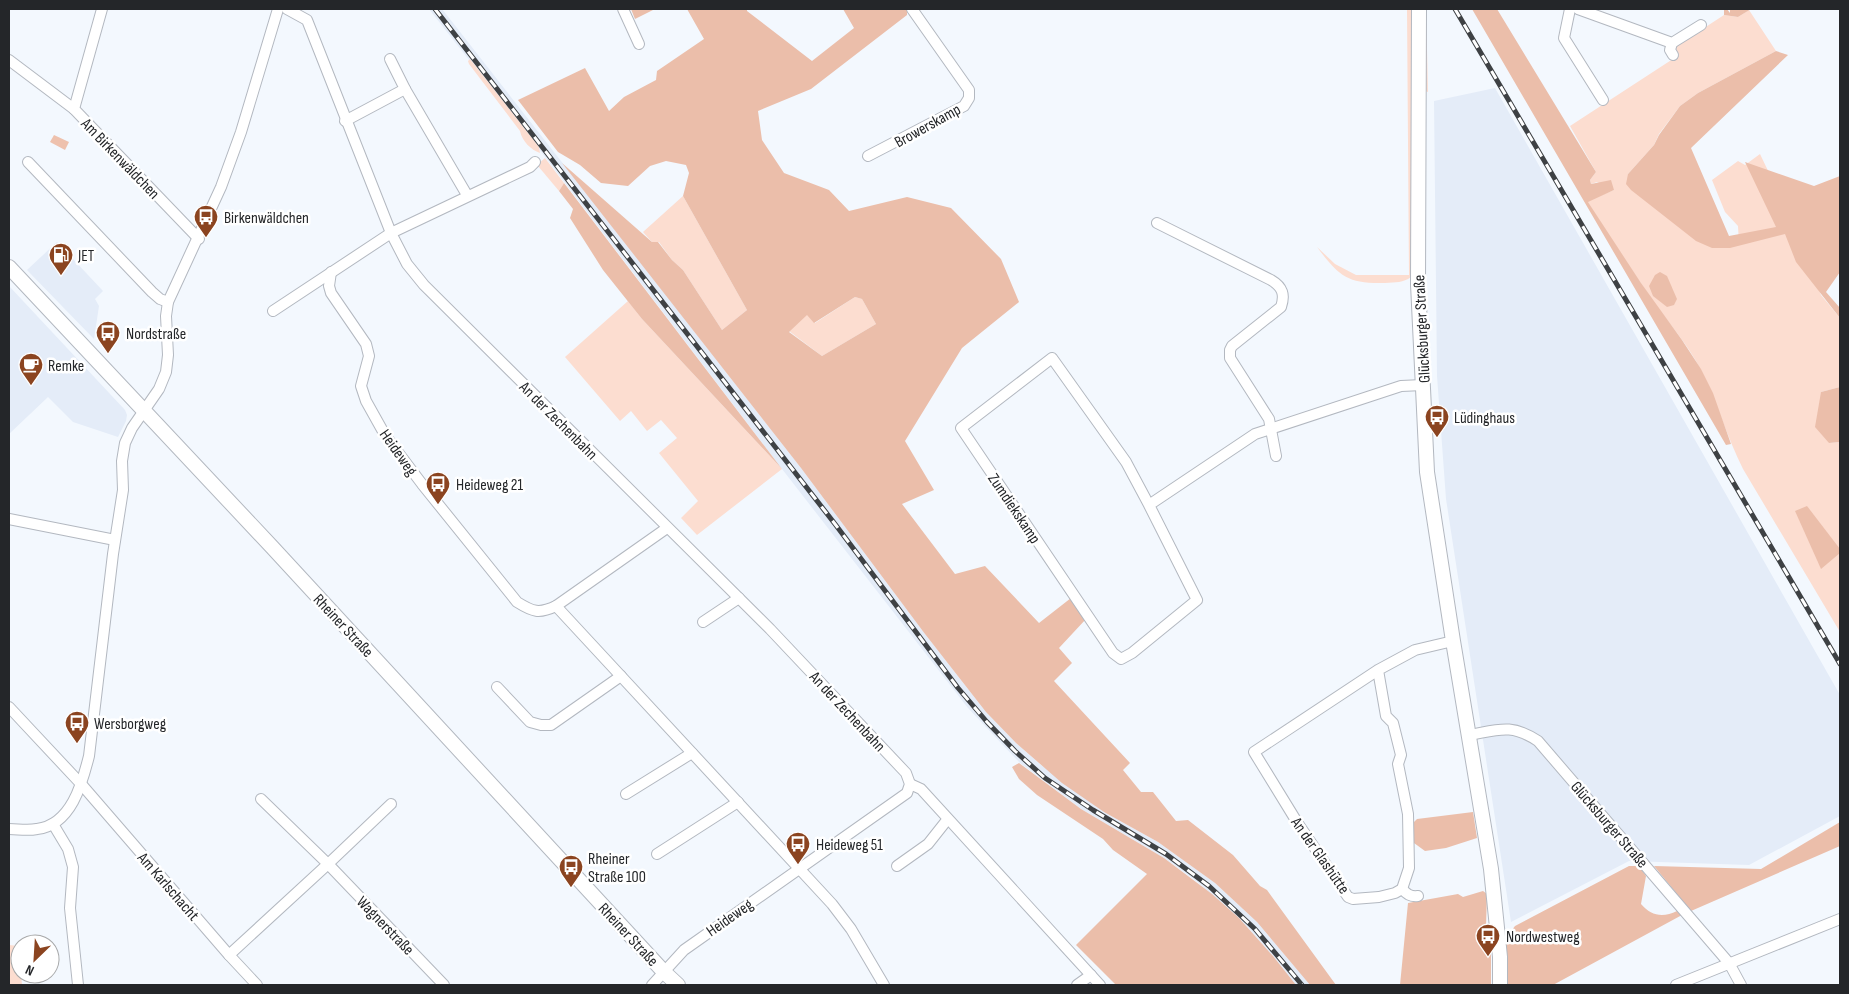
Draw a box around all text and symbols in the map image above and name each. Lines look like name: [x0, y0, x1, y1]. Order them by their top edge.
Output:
street label: Browerskamp: [891, 100, 964, 152]
street label: Am Birkenwäldchen: [76, 114, 163, 203]
bus stop icon: Birkenwäldchen: [193, 204, 219, 238]
place label: Birkenwäldchen: [224, 209, 309, 228]
fuel station icon: JET: [48, 242, 74, 276]
place label: JET: [77, 247, 95, 266]
street label: Glücksburger Straße: [1410, 274, 1435, 384]
bus stop icon: Nordstraße: [95, 320, 121, 354]
place label: Nordstraße: [126, 325, 186, 344]
cafe icon: Remke: [18, 352, 44, 386]
place label: Remke: [48, 357, 84, 376]
street label: An der Zechenbahn: [514, 377, 601, 464]
bus stop icon: Lüdinghaus: [1424, 404, 1450, 438]
place label: Lüdinghaus: [1454, 409, 1515, 428]
street label: Heideweg: [375, 426, 421, 480]
street label: Zumdiekskamp: [983, 470, 1044, 547]
bus stop icon: Heideweg 21: [425, 471, 451, 505]
place label: Heideweg 21: [456, 476, 524, 495]
street label: Rheiner Straße: [309, 590, 377, 662]
street label: An der Zechenbahn: [804, 667, 889, 756]
bus stop icon: Wersborgweg: [64, 710, 90, 744]
place label: Wersborgweg: [94, 715, 166, 734]
street label: Glücksburger Straße: [1566, 778, 1652, 872]
street label: An der Glashütte: [1286, 813, 1353, 898]
bus stop icon: Heideweg 51: [785, 831, 811, 865]
place label: Heideweg 51: [816, 836, 883, 855]
street label: Am Karlschacht: [132, 848, 203, 925]
place label: Rheiner Straße 100: [588, 850, 646, 887]
bus stop icon: Rheiner Straße 100: [558, 854, 584, 888]
street label: Wagnerstraße: [352, 893, 418, 959]
street label: Heideweg: [703, 895, 757, 941]
street label: Rheiner Straße: [594, 899, 662, 971]
bus stop icon: Nordwestweg: [1475, 923, 1501, 957]
place label: Nordwestweg: [1506, 928, 1580, 947]
north arrow: [10, 934, 60, 984]
text: N: [23, 961, 37, 980]

